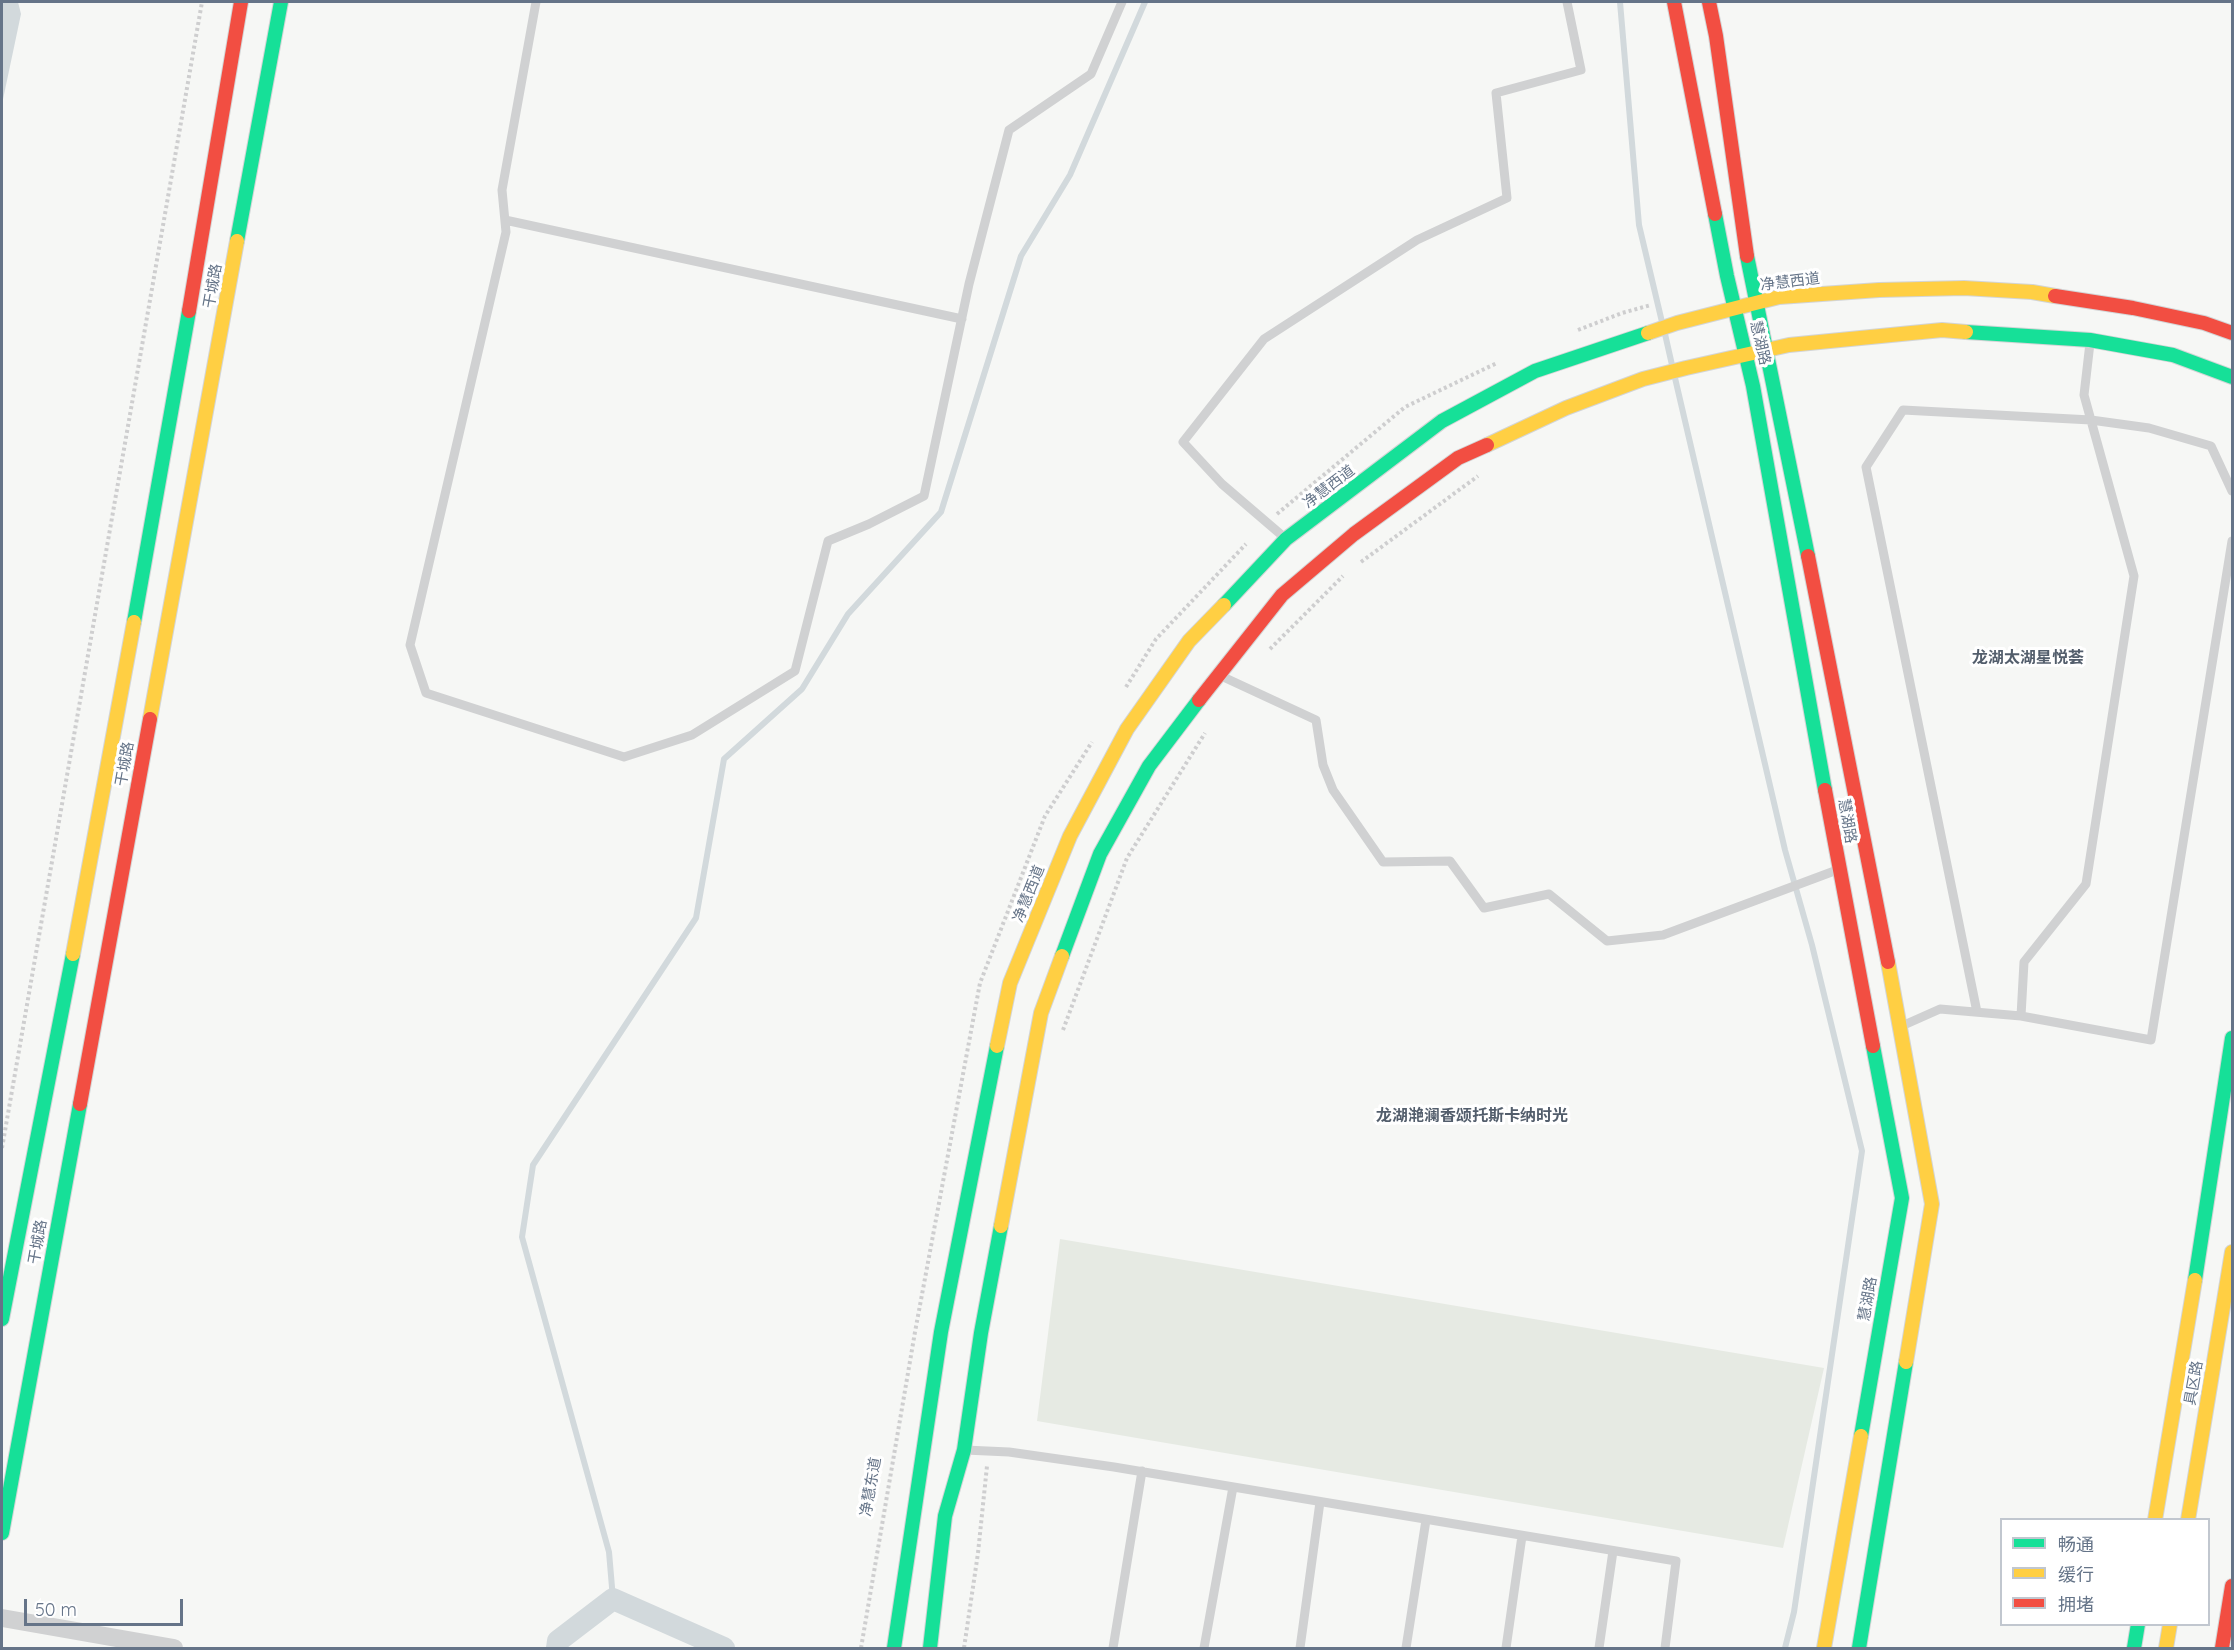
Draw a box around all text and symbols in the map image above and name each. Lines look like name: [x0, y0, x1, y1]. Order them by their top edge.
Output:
street label: 干城路: [200, 262, 226, 310]
street label: 净慧西道: [1759, 269, 1821, 295]
street label: 慧湖路: [1746, 319, 1774, 367]
street label: 净慧西道: [1300, 462, 1358, 512]
district label: 龙湖太湖星悦荟: [1972, 648, 2084, 668]
street label: 干城路: [112, 740, 138, 788]
street label: 慧湖路: [1834, 797, 1860, 845]
street label: 净慧西道: [1009, 863, 1049, 925]
district label: 龙湖滟澜香颂托斯卡纳时光: [1376, 1106, 1568, 1126]
street label: 干城路: [25, 1218, 51, 1266]
street label: 慧湖路: [1855, 1275, 1881, 1323]
street label: 具区路: [2181, 1359, 2207, 1407]
street label: 净慧东道: [857, 1456, 885, 1518]
legend: [2000, 1518, 2210, 1626]
text: 畅通: [2058, 1533, 2094, 1556]
text: 缓行: [2058, 1563, 2094, 1586]
scale bar: [27, 1587, 186, 1625]
text: 拥堵: [2058, 1593, 2094, 1616]
text: 50 m: [35, 1598, 77, 1621]

